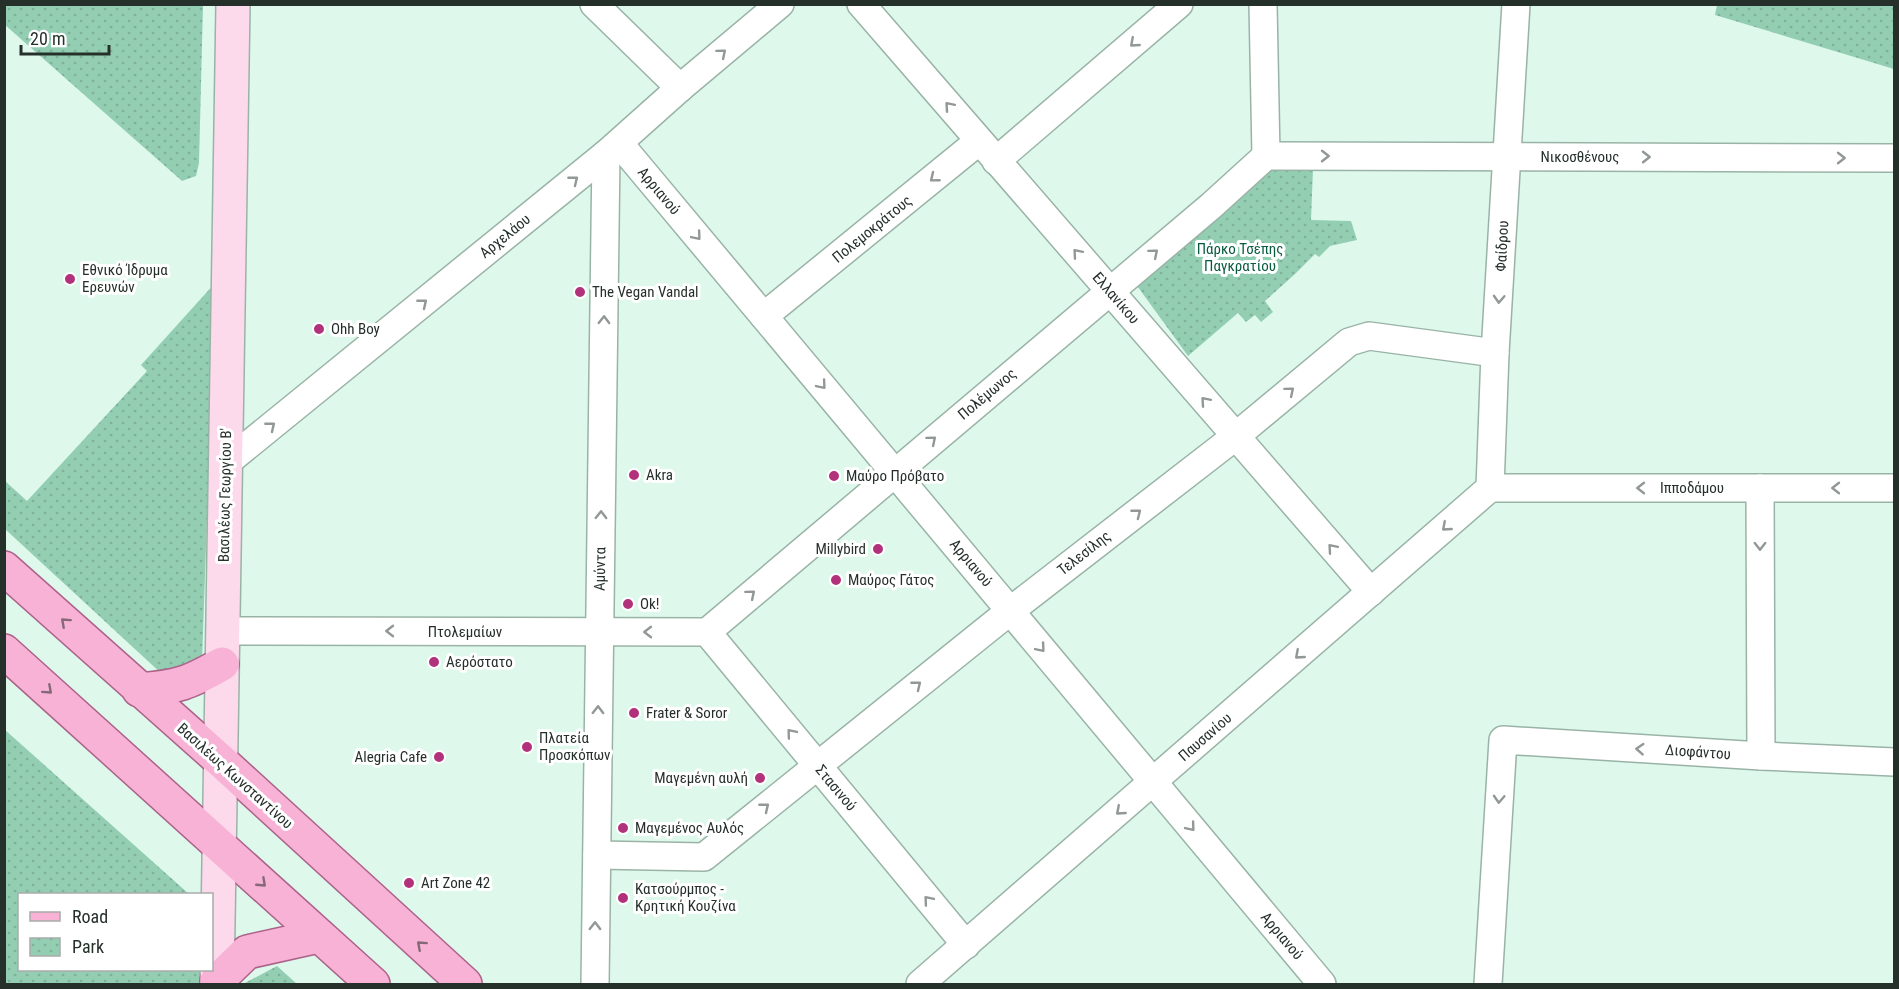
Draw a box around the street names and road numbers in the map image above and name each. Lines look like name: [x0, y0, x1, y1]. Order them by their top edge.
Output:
street label: Νικοσθένους: [1541, 148, 1619, 166]
street label: Αρριανού: [634, 164, 684, 218]
street label: Πολεμοκράτους: [829, 191, 915, 267]
street label: Αρχελάου: [476, 210, 534, 262]
street label: Φαίδρου: [1492, 220, 1512, 272]
street label: Ελλανίκου: [1089, 268, 1143, 328]
street label: Πολέμωνος: [954, 365, 1020, 423]
street label: Βασιλέως Γεωργίου Β': [215, 428, 235, 562]
street label: Ιπποδάμου: [1660, 479, 1724, 497]
street label: Τελεσίλης: [1054, 527, 1114, 579]
street label: Αρριανού: [946, 536, 996, 590]
street label: Αμύντα: [591, 546, 609, 591]
street label: Πτολεμαίων: [428, 623, 503, 641]
street label: Παυσανίου: [1175, 709, 1235, 765]
street label: Βασιλέως Κωνσταντίνου: [174, 719, 296, 833]
street label: Διοφάντου: [1664, 741, 1732, 763]
street label: Στασινού: [812, 761, 860, 815]
street label: Αρριανού: [1257, 909, 1307, 963]

